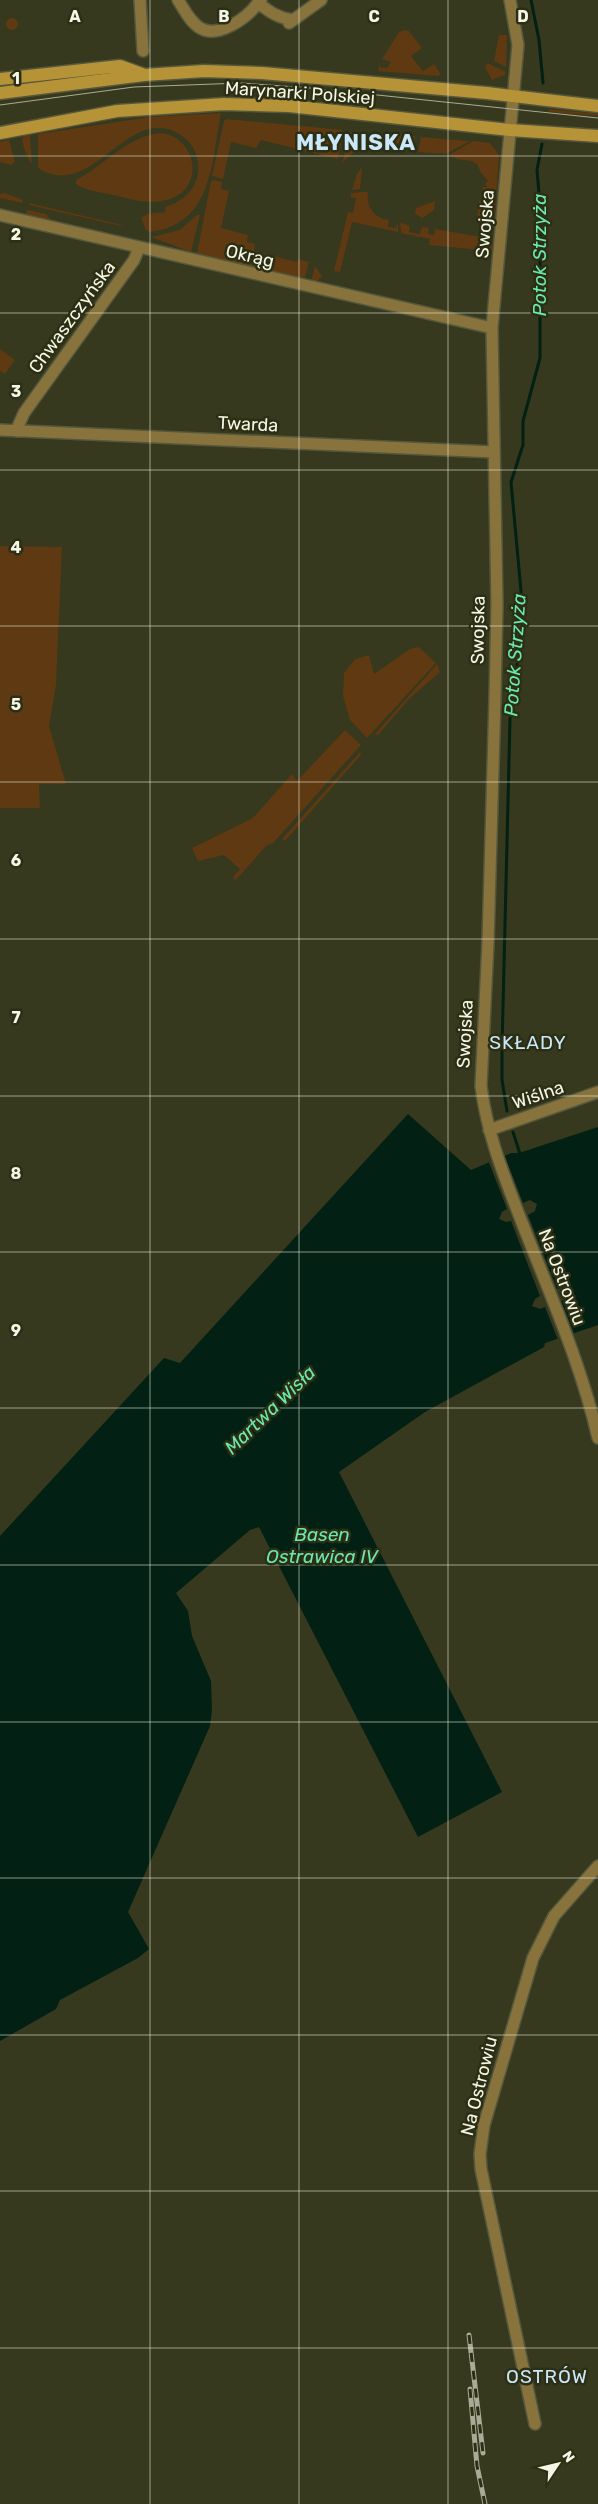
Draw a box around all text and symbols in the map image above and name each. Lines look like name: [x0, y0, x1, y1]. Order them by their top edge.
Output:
text: A: [69, 7, 81, 26]
text: B: [218, 7, 230, 26]
text: C: [368, 7, 380, 26]
text: D: [517, 7, 529, 26]
text: 1: [12, 69, 20, 88]
street label: Marynarki Polskiej: [224, 77, 376, 109]
district label: MŁYNISKA: [296, 129, 416, 156]
street label: Swojska: [471, 189, 499, 259]
water label: Potok Strzyża: [528, 194, 551, 316]
text: 2: [11, 225, 21, 244]
street label: Okrąg: [224, 240, 276, 272]
street label: Chwaszczyńska: [24, 257, 120, 377]
text: 3: [11, 382, 21, 401]
street label: Twarda: [217, 411, 279, 437]
text: 4: [11, 538, 22, 557]
water label: Potok Strzyża: [499, 593, 531, 717]
street label: Swojska: [466, 596, 490, 664]
text: 5: [11, 695, 21, 714]
text: 6: [11, 851, 21, 870]
street label: Swojska: [452, 999, 478, 1069]
text: 7: [11, 1008, 21, 1027]
district label: SKŁADY: [489, 1031, 567, 1054]
street label: Wiślna: [509, 1076, 567, 1114]
text: 8: [11, 1164, 22, 1183]
street label: Na Ostrowiu: [534, 1226, 590, 1328]
text: 9: [11, 1321, 21, 1340]
water label: Martwa Wisła: [220, 1361, 320, 1459]
water label: Basen Ostrawica IV: [266, 1523, 380, 1568]
street label: Na Ostrowiu: [456, 2034, 502, 2138]
district label: OSTRÓW: [506, 2365, 588, 2388]
north arrow: [533, 2439, 583, 2489]
text: N: [558, 2448, 578, 2466]

